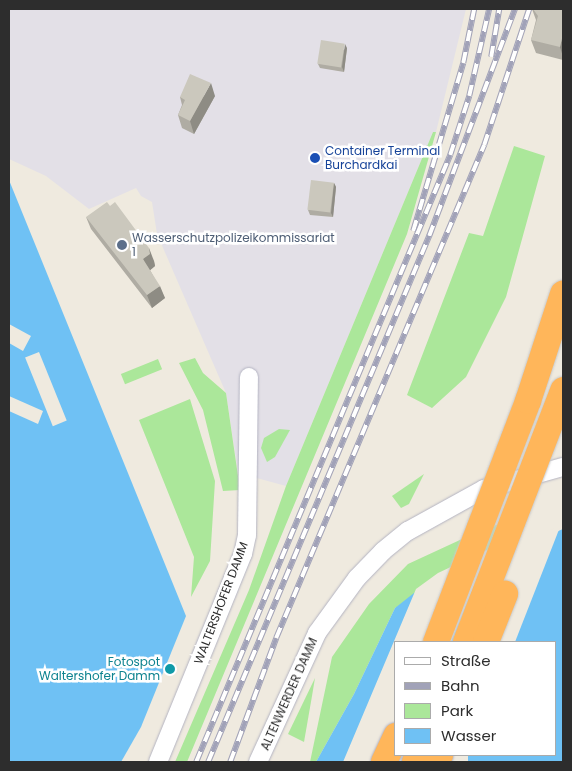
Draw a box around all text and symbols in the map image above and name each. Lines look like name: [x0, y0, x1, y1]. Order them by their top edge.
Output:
place label: Container Terminal Burchardkai: [325, 144, 440, 172]
marker: Container Terminal Burchardkai: [309, 152, 321, 164]
place label: Wasserschutzpolizeikommissariat 1: [132, 231, 335, 259]
marker: Wasserschutzpolizeikommissariat 1: [116, 239, 128, 251]
street label: WALTERSHOFER DAMM: [191, 540, 251, 666]
street label: ALTENWERDER DAMM: [258, 635, 320, 753]
legend: [394, 641, 557, 756]
text: Straße: [441, 650, 491, 671]
place label: Fotospot Waltershofer Damm: [39, 655, 160, 683]
marker: Fotospot Waltershofer Damm: [164, 663, 176, 675]
text: Bahn: [441, 675, 480, 696]
text: Park: [441, 700, 473, 721]
text: Wasser: [441, 725, 496, 746]

